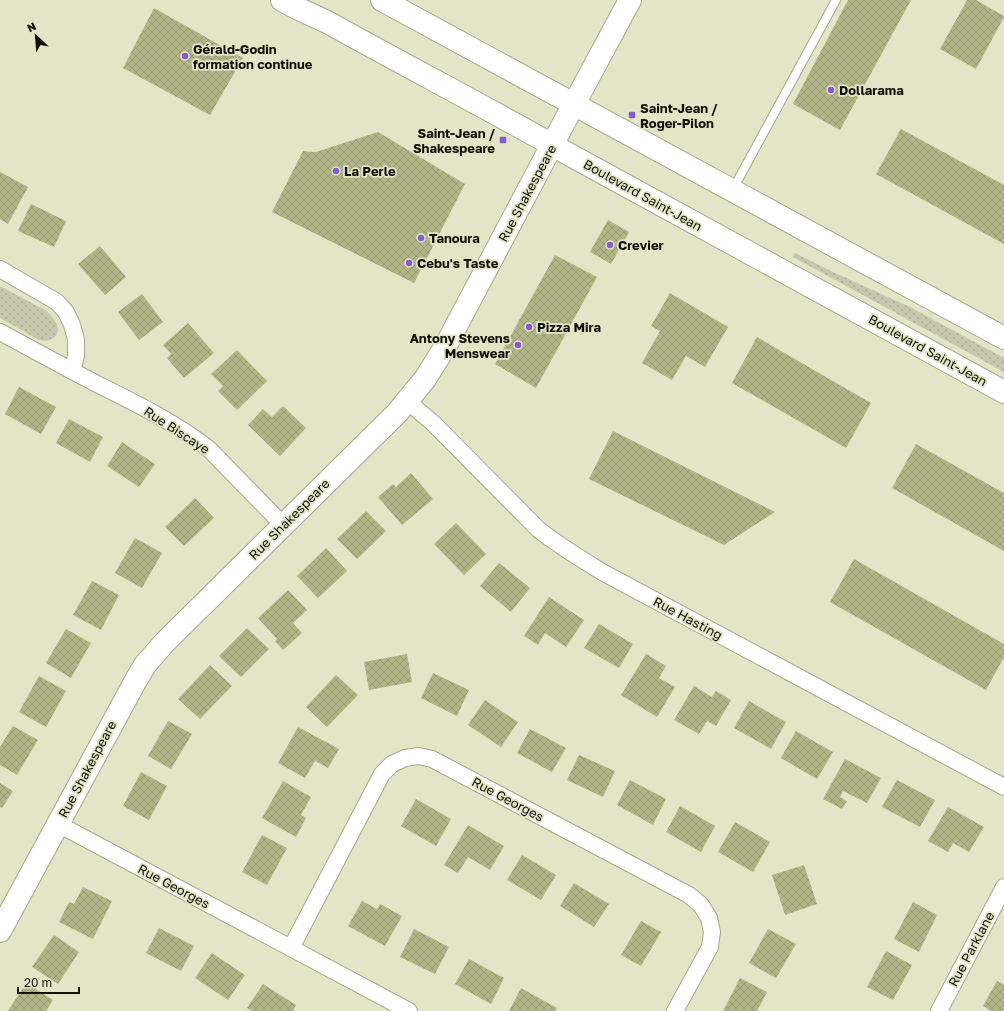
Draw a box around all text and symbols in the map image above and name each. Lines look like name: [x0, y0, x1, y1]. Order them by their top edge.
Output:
north arrow: [16, 16, 56, 56]
text: N: [25, 19, 38, 34]
place label: Gérald-Godin formation continue: [193, 41, 313, 72]
marker: Gérald-Godin formation continue: [180, 51, 190, 61]
place label: Dollarama: [839, 82, 904, 98]
marker: Dollarama: [826, 85, 836, 95]
place label: Saint-Jean / Roger-Pilon: [640, 100, 718, 131]
marker: Saint-Jean / Roger-Pilon: [627, 110, 637, 120]
place label: Saint-Jean / Shakespeare: [413, 125, 496, 156]
marker: Saint-Jean / Shakespeare: [498, 135, 508, 145]
street label: Rue Shakespeare: [495, 142, 559, 244]
street label: Boulevard Saint-Jean: [581, 156, 705, 234]
place label: La Perle: [344, 163, 396, 179]
marker: La Perle: [331, 166, 341, 176]
place label: Tanoura: [429, 230, 480, 246]
marker: Tanoura: [416, 233, 426, 243]
place label: Crevier: [618, 237, 664, 253]
marker: Crevier: [605, 240, 615, 250]
place label: Cebu's Taste: [417, 255, 499, 271]
marker: Cebu's Taste: [404, 258, 414, 268]
street label: Boulevard Saint-Jean: [866, 311, 990, 389]
place label: Pizza Mira: [537, 319, 601, 335]
marker: Pizza Mira: [524, 322, 534, 332]
place label: Antony Stevens Menswear: [410, 330, 510, 361]
marker: Antony Stevens Menswear: [513, 340, 523, 350]
street label: Rue Biscaye: [141, 403, 213, 457]
street label: Rue Shakespeare: [245, 475, 333, 563]
street label: Rue Hasting: [651, 593, 725, 643]
street label: Rue Shakespeare: [55, 718, 119, 820]
street label: Rue Georges: [469, 773, 547, 825]
street label: Rue Georges: [135, 860, 213, 912]
street label: Rue Parklane: [945, 909, 997, 989]
scale bar: [18, 969, 79, 995]
text: 20 m: [24, 975, 52, 990]

